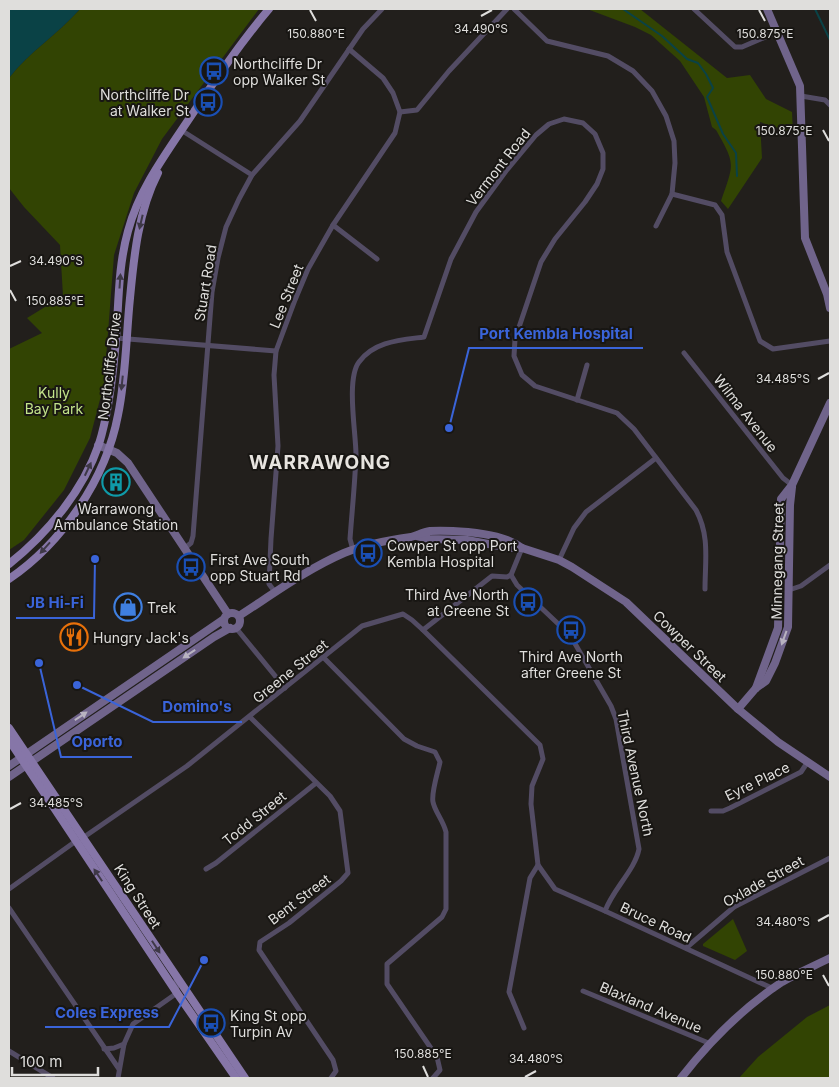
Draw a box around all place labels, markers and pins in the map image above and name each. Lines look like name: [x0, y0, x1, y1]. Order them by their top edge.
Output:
place label: Northcliffe Dr opp Walker St: [233, 55, 326, 88]
bus stop icon: Northcliffe Dr opp Walker St: [199, 56, 229, 86]
place label: Northcliffe Dr at Walker St: [100, 86, 189, 119]
bus stop icon: Northcliffe Dr at Walker St: [193, 87, 223, 117]
callout: Port Kembla Hospital: [469, 318, 643, 348]
building icon: Warrawong Ambulance Station: [101, 467, 131, 497]
place label: Warrawong Ambulance Station: [54, 500, 178, 533]
place label: Cowper St opp Port Kembla Hospital: [387, 537, 517, 570]
bus stop icon: Cowper St opp Port Kembla Hospital: [353, 538, 383, 568]
place label: First Ave South opp Stuart Rd: [210, 551, 310, 584]
bus stop icon: First Ave South opp Stuart Rd: [176, 552, 206, 582]
place label: Third Ave North at Greene St: [405, 586, 509, 619]
bus stop icon: Third Ave North at Greene St: [513, 587, 543, 617]
callout: JB Hi-Fi: [16, 588, 94, 618]
shop icon: Trek: [113, 592, 143, 622]
place label: Trek: [147, 599, 176, 616]
bus stop icon: Third Ave North after Greene St: [556, 615, 586, 645]
restaurant icon: Hungry Jack's: [59, 622, 89, 652]
place label: Hungry Jack's: [93, 629, 189, 646]
place label: Third Ave North after Greene St: [519, 648, 623, 681]
callout: Domino's: [153, 692, 242, 722]
callout: Oporto: [61, 727, 132, 757]
callout: Coles Express: [45, 997, 169, 1027]
place label: King St opp Turpin Av: [230, 1007, 307, 1040]
bus stop icon: King St opp Turpin Av: [196, 1008, 226, 1038]

